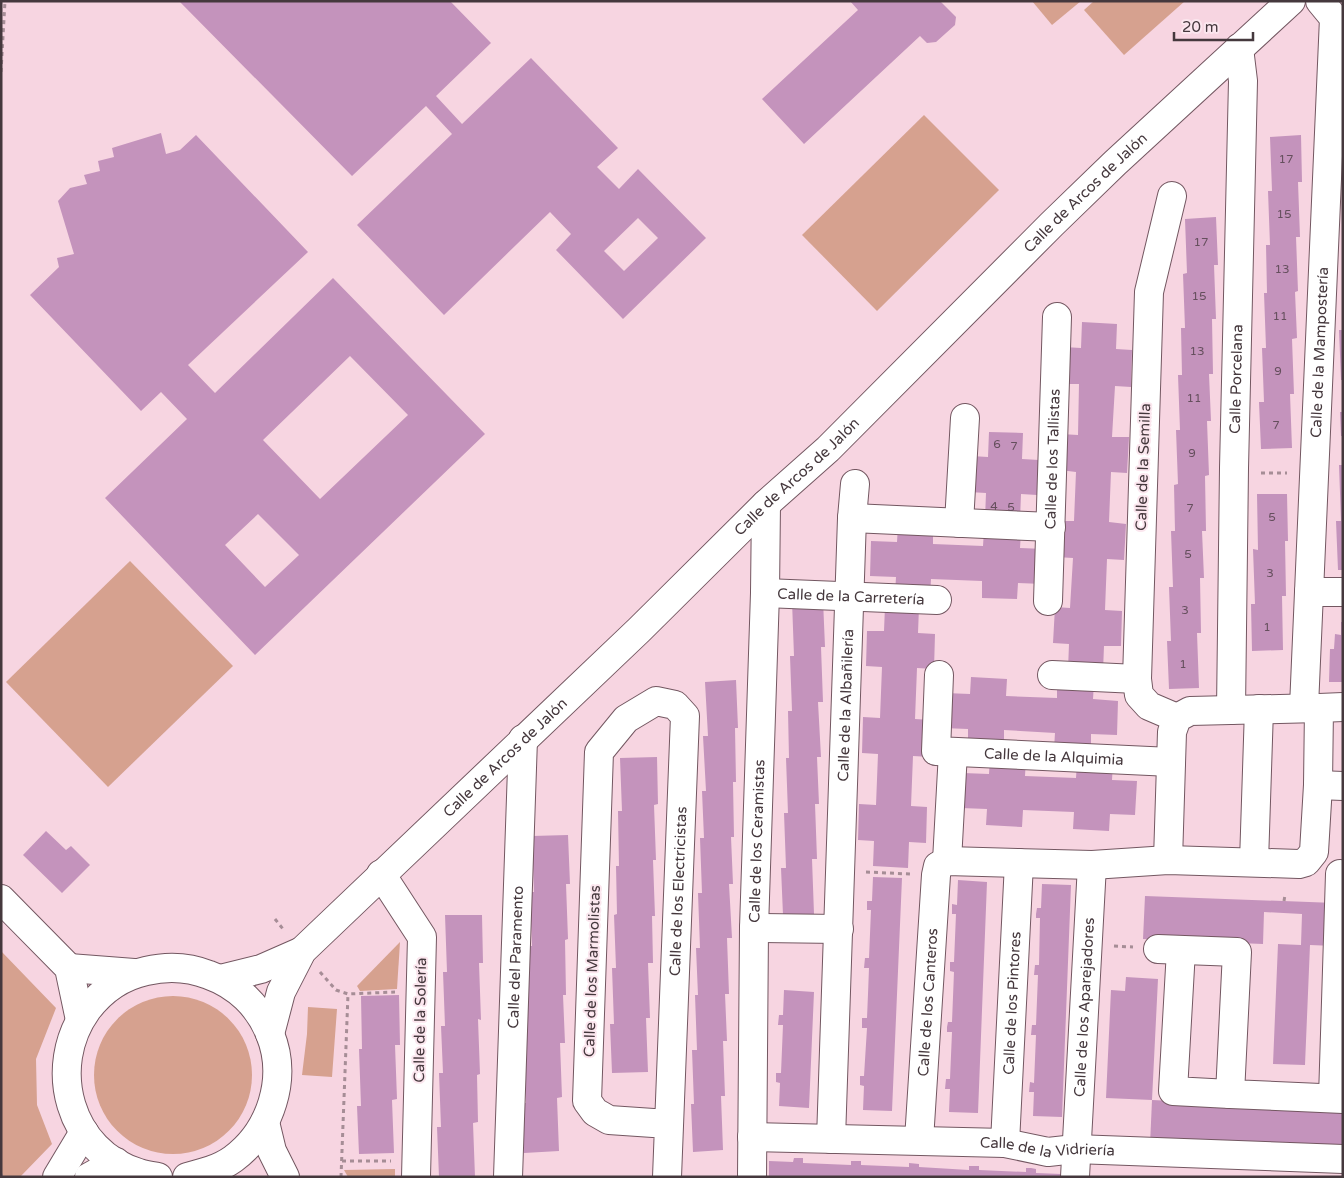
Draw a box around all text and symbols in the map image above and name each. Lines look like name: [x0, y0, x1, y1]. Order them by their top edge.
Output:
scale bar: [1174, 10, 1253, 42]
text: 20 m: [1182, 18, 1219, 36]
street label: Calle de Arcos de Jalón: [1020, 129, 1151, 256]
house number: 17: [1278, 152, 1294, 166]
house number: 15: [1276, 207, 1292, 221]
house number: 17: [1193, 235, 1209, 249]
house number: 13: [1274, 262, 1290, 276]
street label: Calle de la Mampostería: [1307, 266, 1332, 438]
house number: 15: [1191, 289, 1207, 303]
house number: 11: [1272, 309, 1288, 323]
street label: Calle Porcelana: [1226, 324, 1246, 434]
house number: 13: [1189, 344, 1205, 358]
house number: 9: [1274, 364, 1282, 378]
street label: Calle de los Tallistas: [1041, 388, 1064, 530]
house number: 11: [1186, 391, 1202, 405]
street label: Calle de la Semilla: [1132, 403, 1154, 531]
street label: Calle de Arcos de Jalón: [730, 414, 863, 539]
house number: 7: [1272, 418, 1280, 432]
house number: 6: [993, 437, 1001, 451]
house number: 7: [1010, 439, 1018, 453]
house number: 9: [1188, 446, 1196, 460]
house number: 4: [990, 499, 998, 513]
house number: 5: [1007, 500, 1015, 514]
house number: 7: [1186, 501, 1194, 515]
house number: 5: [1268, 510, 1276, 524]
house number: 5: [1184, 547, 1192, 561]
house number: 3: [1266, 566, 1274, 580]
street label: Calle de la Carretería: [777, 585, 925, 608]
house number: 3: [1181, 603, 1189, 617]
house number: 1: [1263, 620, 1271, 634]
street label: Calle de la Albañilería: [834, 629, 857, 782]
house number: 1: [1179, 657, 1187, 671]
street label: Calle de Arcos de Jalón: [439, 694, 571, 821]
street label: Calle de la Alquimia: [983, 744, 1124, 769]
street label: Calle de los Ceramistas: [745, 759, 769, 923]
street label: Calle de los Electricistas: [666, 806, 690, 976]
street label: Calle del Paramento: [504, 885, 527, 1029]
street label: Calle de los Marmolistas: [580, 885, 604, 1057]
street label: Calle de los Aparejadores: [1070, 917, 1098, 1097]
street label: Calle de los Canteros: [914, 928, 942, 1077]
street label: Calle de los Pintores: [999, 931, 1025, 1075]
street label: Calle de la Solería: [410, 957, 430, 1083]
street label: Calle de la Vidriería: [980, 1133, 1115, 1162]

